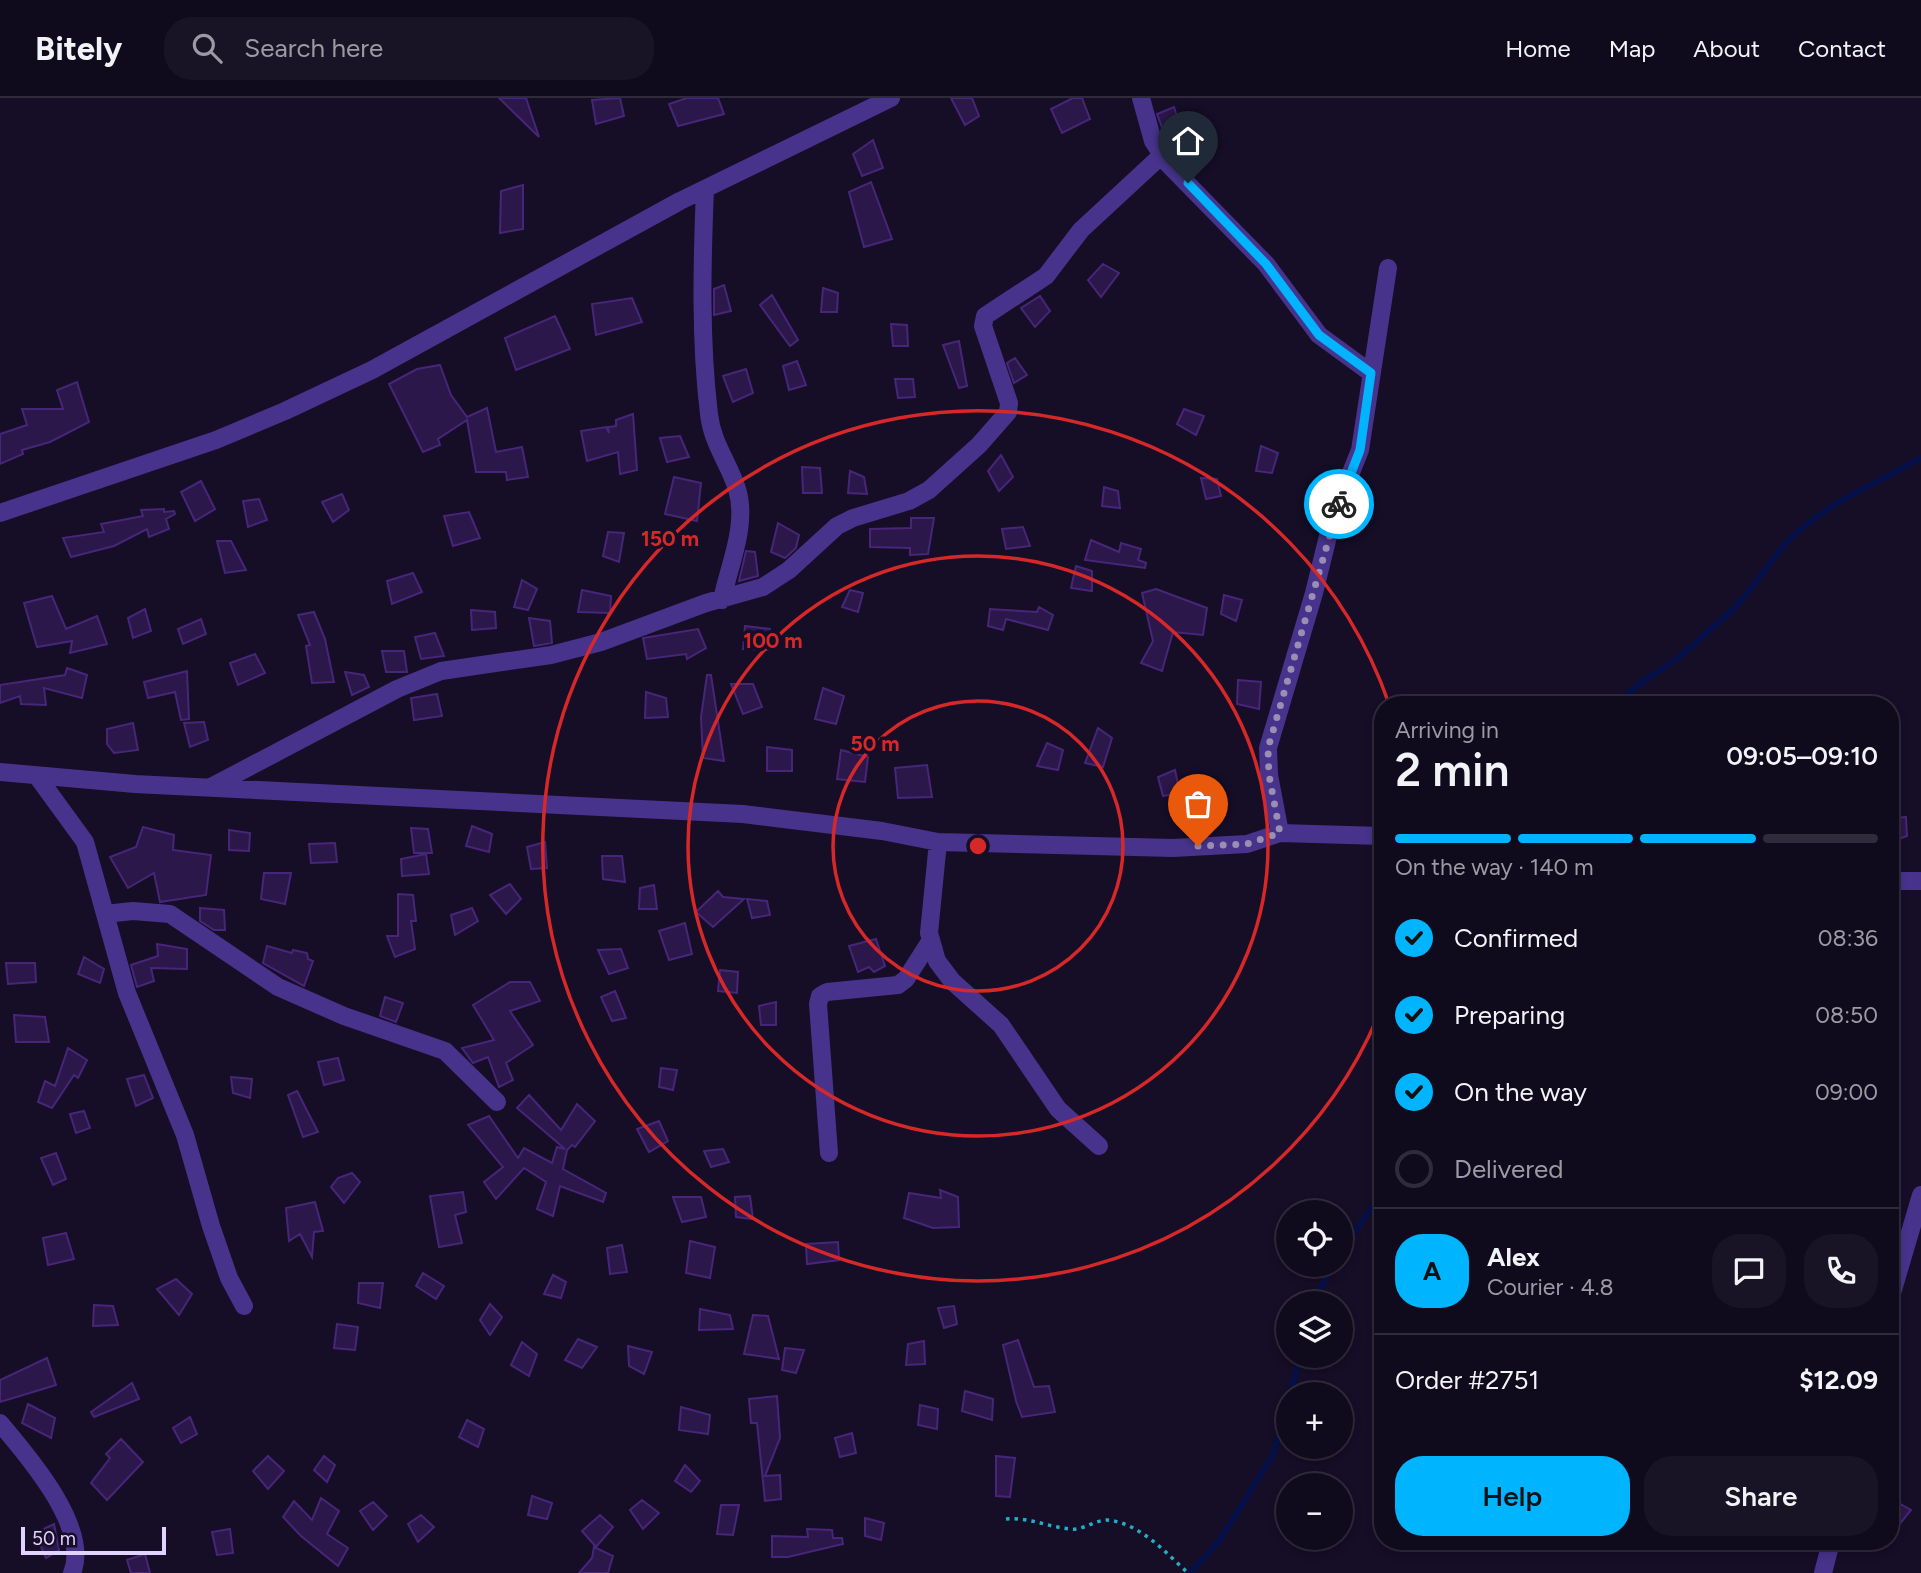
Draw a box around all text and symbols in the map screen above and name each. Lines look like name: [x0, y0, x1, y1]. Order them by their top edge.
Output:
search box: [164, 17, 654, 80]
text: Bitely: [35, 29, 122, 68]
icon: search: [188, 29, 226, 67]
text: Search here: [244, 32, 383, 64]
text: Home: [1505, 34, 1571, 63]
text: Map: [1609, 34, 1655, 63]
text: About: [1693, 34, 1760, 63]
text: Contact: [1798, 34, 1886, 63]
pin: [1158, 111, 1218, 183]
icon: home: [1169, 122, 1207, 160]
courier: [1304, 469, 1374, 539]
icon: bike: [1320, 485, 1358, 523]
text: 150 m: [641, 526, 699, 551]
text: 100 m: [743, 628, 803, 653]
text: Arriving in: [1395, 716, 1499, 744]
text: 50 m: [850, 731, 900, 756]
text: 09:05–09:10: [1726, 740, 1878, 772]
text: 2 min: [1395, 742, 1510, 798]
pin: [1168, 774, 1228, 846]
icon: bag: [1179, 785, 1217, 823]
centre of rings: [966, 834, 990, 858]
text: On the way · 140 m: [1395, 853, 1594, 881]
icon: check: [1395, 919, 1433, 957]
text: Confirmed: [1454, 922, 1578, 954]
text: 08:36: [1818, 924, 1878, 952]
icon: check: [1395, 996, 1433, 1034]
text: Preparing: [1454, 999, 1565, 1031]
text: 08:50: [1815, 1001, 1878, 1029]
icon: check: [1395, 1073, 1433, 1111]
text: On the way: [1454, 1076, 1587, 1108]
text: 09:00: [1815, 1078, 1878, 1106]
text: Delivered: [1454, 1153, 1563, 1185]
map controls: [1276, 1200, 1353, 1550]
button: locate: [1276, 1200, 1353, 1277]
button: chat: [1712, 1234, 1786, 1308]
button: phone: [1804, 1234, 1878, 1308]
text: Alex: [1487, 1241, 1540, 1273]
text: A: [1423, 1255, 1441, 1287]
text: Courier · 4.8: [1487, 1273, 1614, 1301]
button: layers: [1276, 1291, 1353, 1368]
text: Order #2751: [1395, 1364, 1539, 1396]
text: $12.09: [1799, 1364, 1878, 1396]
button: +: [1276, 1382, 1353, 1459]
button: Help: [1395, 1456, 1630, 1536]
button: Share: [1644, 1456, 1878, 1536]
button: −: [1276, 1473, 1353, 1550]
scale bar: [21, 1524, 166, 1556]
text: 50 m: [32, 1527, 76, 1550]

